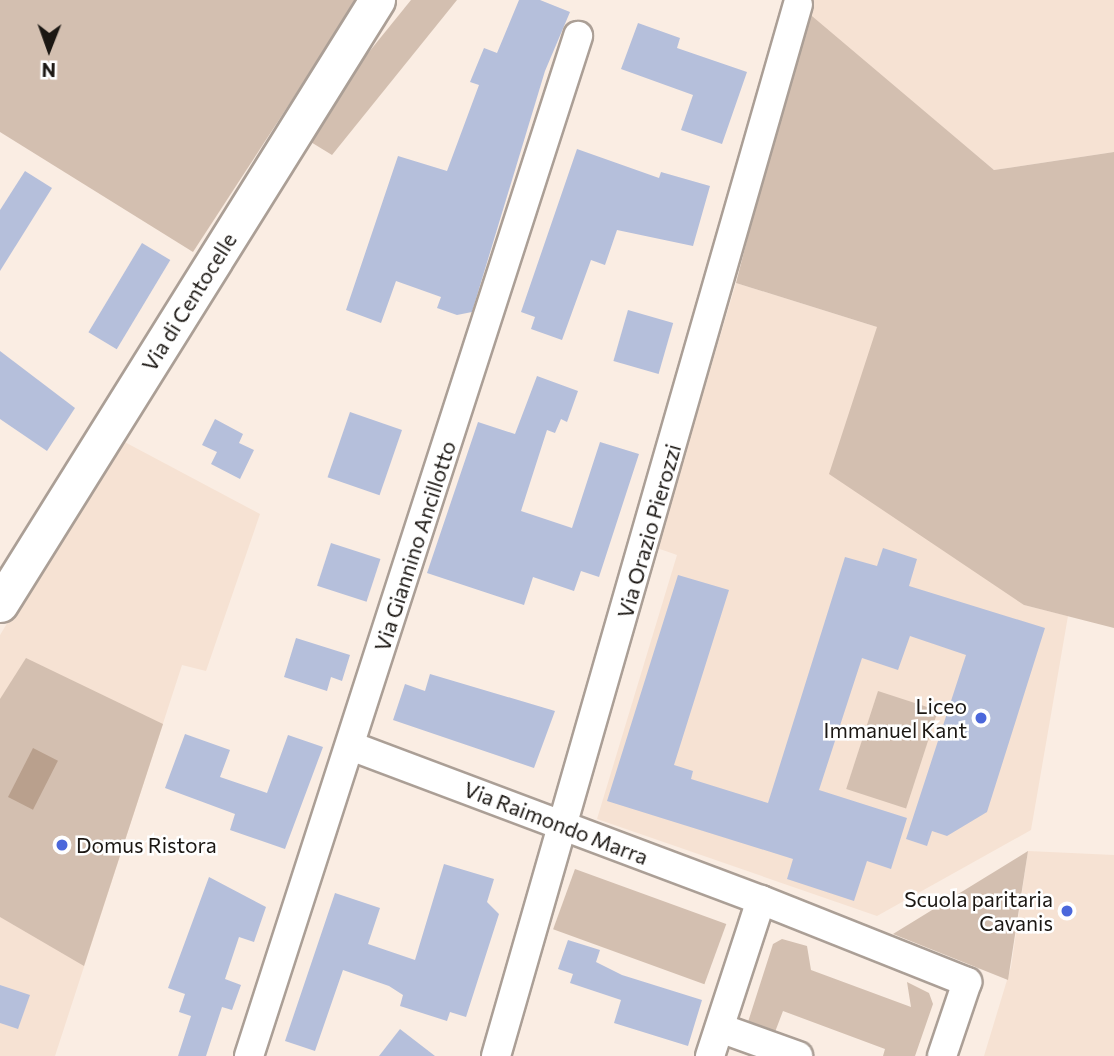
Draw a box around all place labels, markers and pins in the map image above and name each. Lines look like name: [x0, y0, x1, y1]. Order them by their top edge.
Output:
place label: Liceo Immanuel Kant: [824, 693, 967, 743]
marker: Liceo Immanuel Kant: [973, 710, 989, 726]
place label: Domus Ristora: [76, 832, 217, 858]
marker: Domus Ristora: [54, 837, 70, 853]
place label: Scuola paritaria Cavanis: [904, 886, 1053, 936]
marker: Scuola paritaria Cavanis: [1059, 903, 1075, 919]

